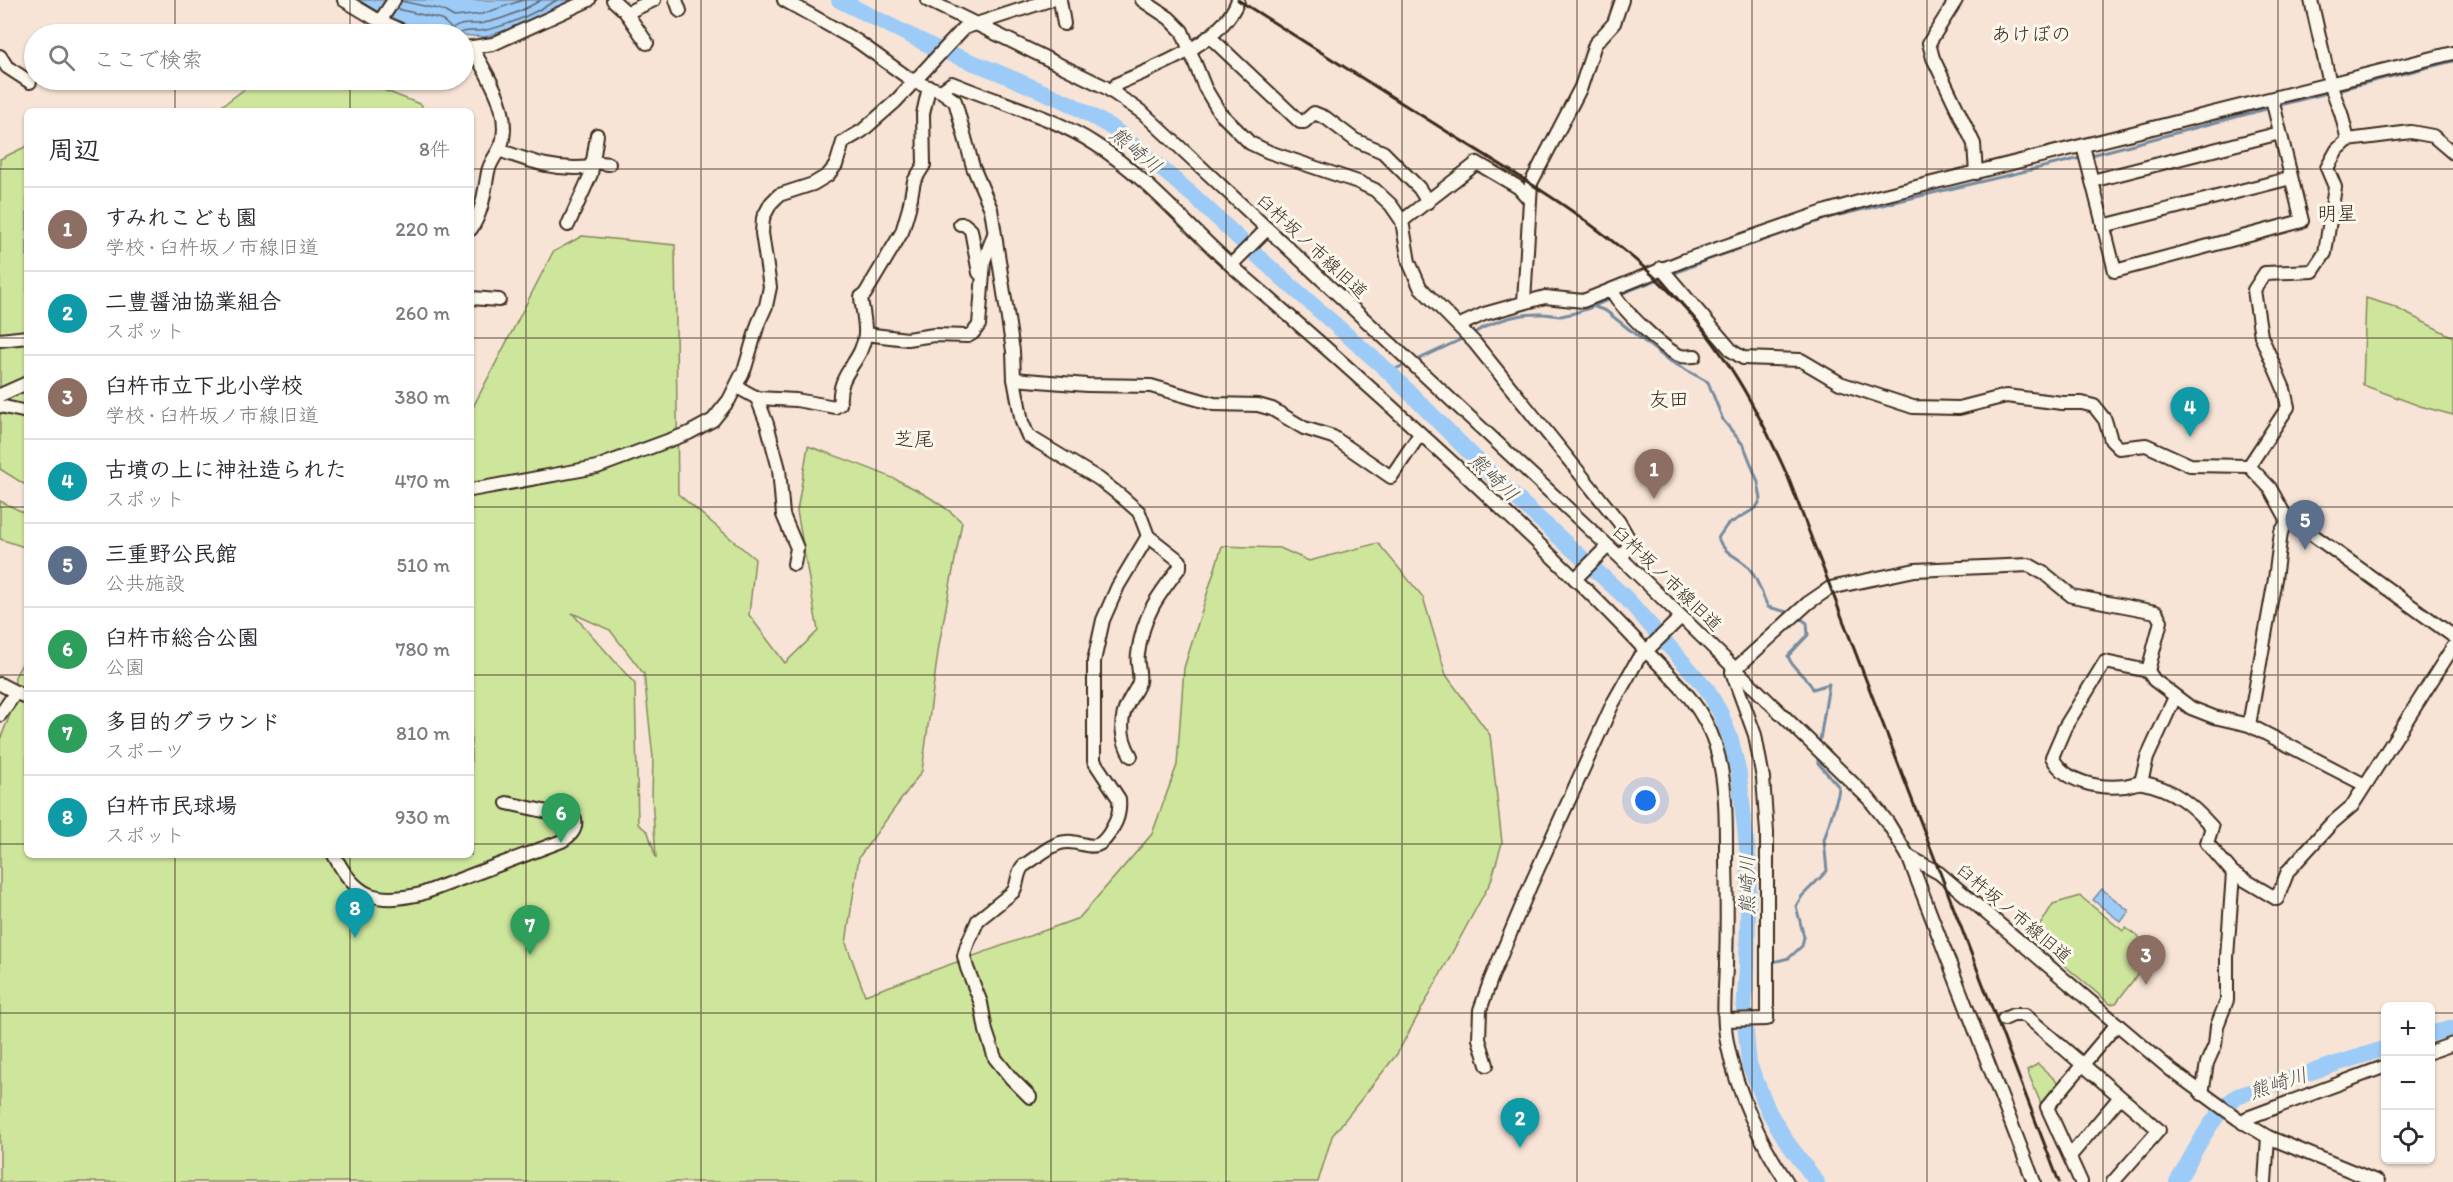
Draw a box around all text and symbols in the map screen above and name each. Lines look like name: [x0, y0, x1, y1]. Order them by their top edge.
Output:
district label: あけぼの: [1991, 22, 2071, 46]
search box: [24, 24, 474, 90]
icon: search: [45, 41, 78, 74]
text: ここで検索: [93, 46, 203, 73]
water label: 熊崎川: [1105, 122, 1167, 178]
text: 周辺: [48, 134, 100, 166]
text: 8件: [419, 137, 450, 161]
street label: 臼杵坂ノ市線旧道: [1252, 189, 1372, 303]
district label: 明星: [2317, 201, 2357, 225]
text: すみれこども園: [105, 204, 257, 231]
text: 1: [63, 217, 72, 241]
text: 220 m: [395, 217, 450, 241]
text: 学校 · 臼杵坂ノ市線旧道: [105, 235, 319, 259]
text: 二豊醤油協業組合: [105, 288, 281, 315]
text: 2: [62, 301, 73, 325]
text: 260 m: [395, 301, 450, 325]
text: スポット: [105, 319, 185, 343]
text: 臼杵市立下北小学校: [105, 372, 303, 399]
text: 3: [62, 385, 73, 409]
text: 380 m: [395, 385, 450, 409]
district label: 友田: [1649, 387, 1689, 411]
pin: 4: [2170, 388, 2210, 437]
text: 学校 · 臼杵坂ノ市線旧道: [105, 403, 319, 427]
district label: 芝尾: [894, 427, 934, 451]
water label: 熊崎川: [1464, 448, 1524, 506]
pin: 1: [1634, 450, 1674, 499]
text: 古墳の上に神社造られた: [105, 456, 347, 483]
text: 4: [61, 469, 74, 493]
text: 470 m: [394, 469, 450, 493]
text: スポット: [105, 487, 185, 511]
pin: 5: [2286, 500, 2324, 550]
street label: 臼杵坂ノ市線旧道: [1608, 520, 1726, 636]
text: 三重野公民館: [105, 540, 237, 567]
text: 5: [62, 553, 73, 577]
text: 510 m: [397, 553, 450, 577]
text: 公共施設: [105, 571, 185, 595]
text: 臼杵市総合公園: [105, 624, 259, 651]
text: 6: [62, 637, 73, 661]
text: 780 m: [395, 637, 450, 661]
text: 公園: [105, 655, 145, 679]
text: 多目的グラウンド: [105, 708, 281, 735]
text: 7: [63, 721, 72, 745]
text: 810 m: [396, 721, 450, 745]
text: スポーツ: [105, 739, 185, 763]
your location: [1631, 786, 1660, 815]
text: 臼杵市民球場: [105, 792, 237, 819]
pin: 6: [542, 794, 580, 843]
text: 8: [62, 805, 73, 829]
text: 930 m: [395, 805, 450, 829]
text: スポット: [105, 823, 185, 847]
water label: 熊崎川: [1735, 855, 1759, 915]
street label: 臼杵坂ノ市線旧道: [1952, 858, 2076, 968]
pin: 8: [336, 888, 374, 938]
pin: 7: [510, 906, 550, 955]
pin: 3: [2126, 936, 2166, 985]
map controls: [2381, 1002, 2435, 1164]
button: +: [2381, 1002, 2435, 1056]
button: −: [2381, 1056, 2435, 1110]
water label: 熊崎川: [2246, 1062, 2310, 1104]
pin: 2: [1500, 1098, 1540, 1148]
button: locate: [2381, 1110, 2435, 1164]

